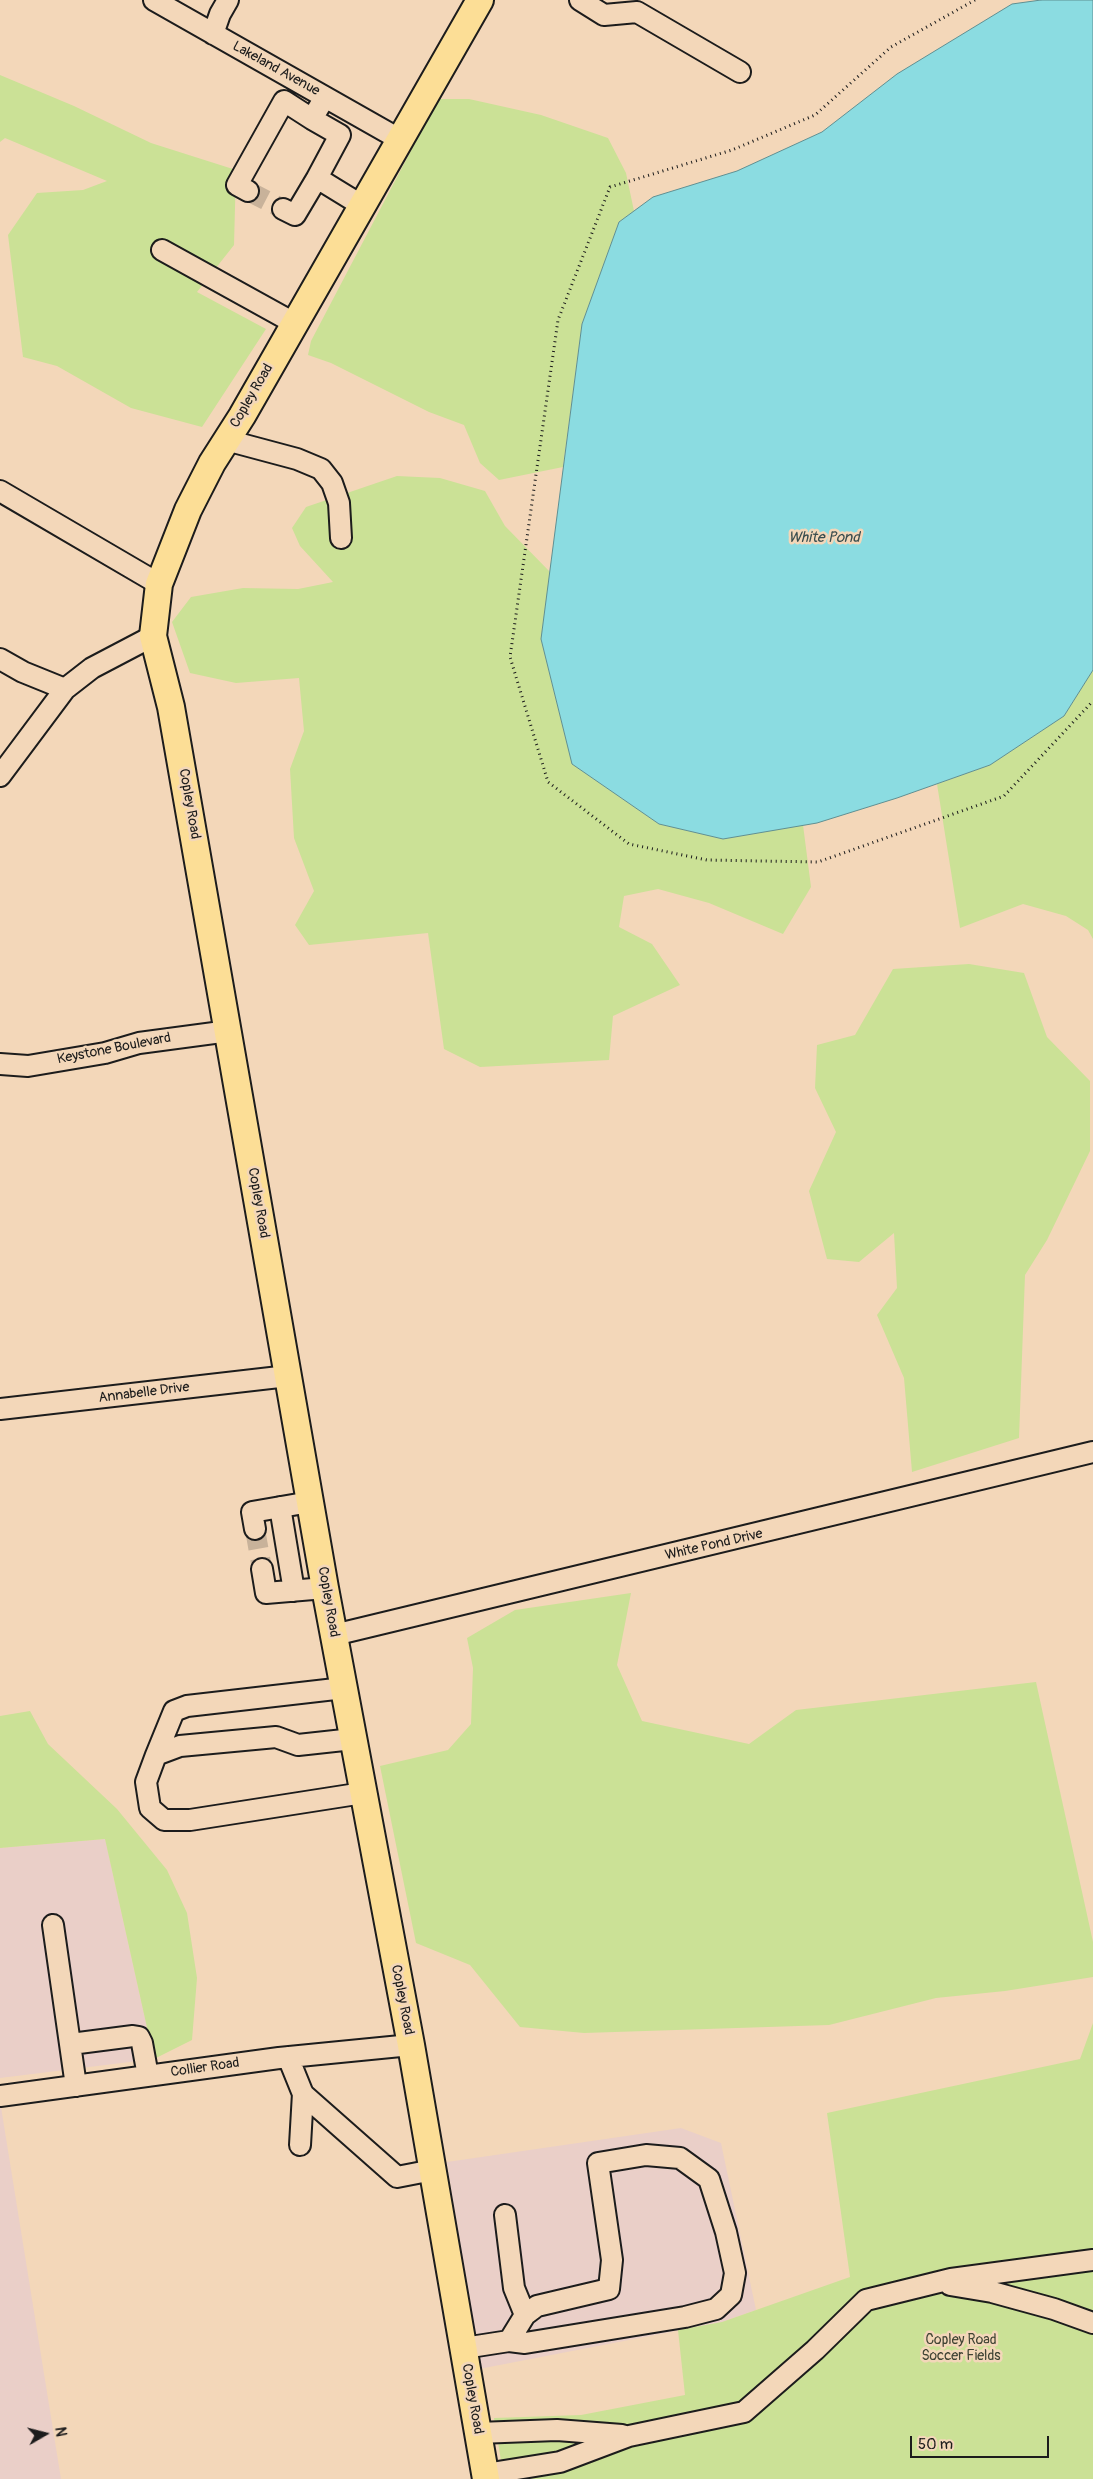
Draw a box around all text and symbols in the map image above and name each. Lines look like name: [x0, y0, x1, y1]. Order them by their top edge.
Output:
street label: Lakeland Avenue: [229, 38, 323, 100]
street label: Copley Road: [227, 361, 277, 431]
water label: White Pond: [788, 529, 860, 547]
street label: Copley Road: [175, 768, 203, 840]
street label: Keystone Boulevard: [56, 1030, 172, 1068]
street label: Copley Road: [244, 1167, 272, 1239]
street label: Annabelle Drive: [97, 1379, 191, 1407]
street label: White Pond Drive: [664, 1526, 764, 1564]
street label: Copley Road: [314, 1566, 342, 1638]
street label: Copley Road: [387, 1963, 417, 2037]
street label: Collier Road: [170, 2055, 240, 2081]
park label: Copley Road Soccer Fields: [921, 2332, 1001, 2364]
street label: Copley Road: [458, 2363, 486, 2435]
north arrow: [20, 2409, 70, 2459]
text: N: [51, 2426, 69, 2438]
scale bar: [913, 2426, 1052, 2458]
text: 50 m: [918, 2435, 953, 2454]

